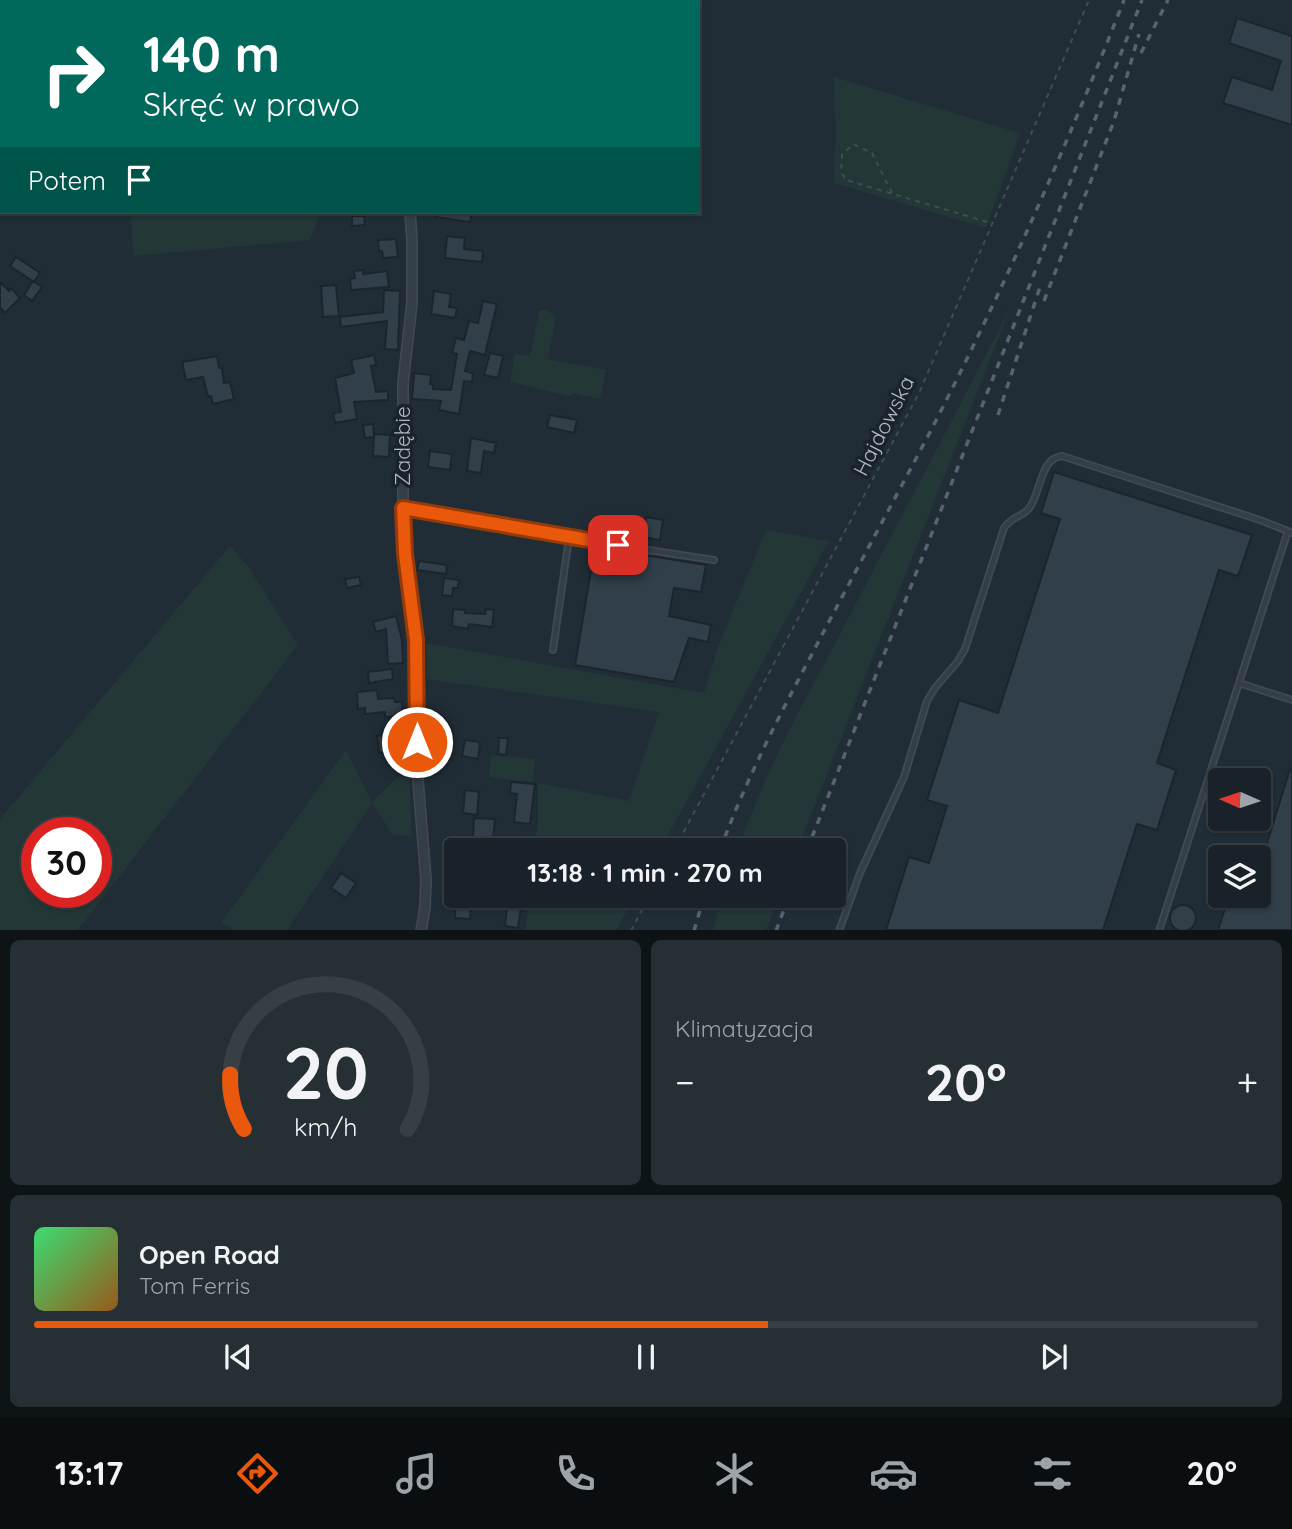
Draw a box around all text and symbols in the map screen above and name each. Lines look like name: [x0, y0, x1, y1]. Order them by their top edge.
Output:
text: 140 m: [143, 23, 280, 84]
icon: right: [28, 28, 119, 119]
text: Skręć w prawo: [143, 84, 360, 124]
icon: arrive: [120, 161, 158, 199]
text: Potem: [28, 164, 106, 197]
street label: Hajdowska: [847, 371, 919, 480]
street label: Zadębie: [389, 406, 415, 486]
pin: [588, 515, 648, 575]
icon: arrive: [599, 526, 637, 564]
position arrow: [380, 705, 454, 779]
north arrow: [1208, 768, 1270, 831]
map controls: [1208, 768, 1271, 908]
speed limit sign: 30: [21, 817, 112, 908]
button: layers: [1208, 845, 1271, 908]
text: 13:18 · 1 min · 270 m: [527, 856, 763, 889]
text: Klimatyzacja: [675, 1014, 814, 1043]
text: 20: [282, 1026, 369, 1117]
text: 20°: [925, 1049, 1007, 1114]
text: −: [675, 1058, 695, 1106]
text: +: [1237, 1058, 1258, 1106]
text: km/h: [294, 1110, 357, 1141]
text: Open Road: [139, 1238, 280, 1271]
text: Tom Ferris: [139, 1271, 250, 1300]
icon: previous: [219, 1338, 257, 1376]
icon: pause: [627, 1338, 665, 1376]
icon: next: [1035, 1338, 1073, 1376]
icon: directions: [233, 1449, 282, 1498]
icon: music: [392, 1449, 441, 1498]
icon: phone: [551, 1449, 600, 1498]
icon: climate: [710, 1449, 759, 1498]
icon: car: [869, 1449, 918, 1498]
icon: filters: [1028, 1449, 1077, 1498]
text: 13:17: [55, 1453, 123, 1493]
text: 20°: [1187, 1453, 1237, 1493]

